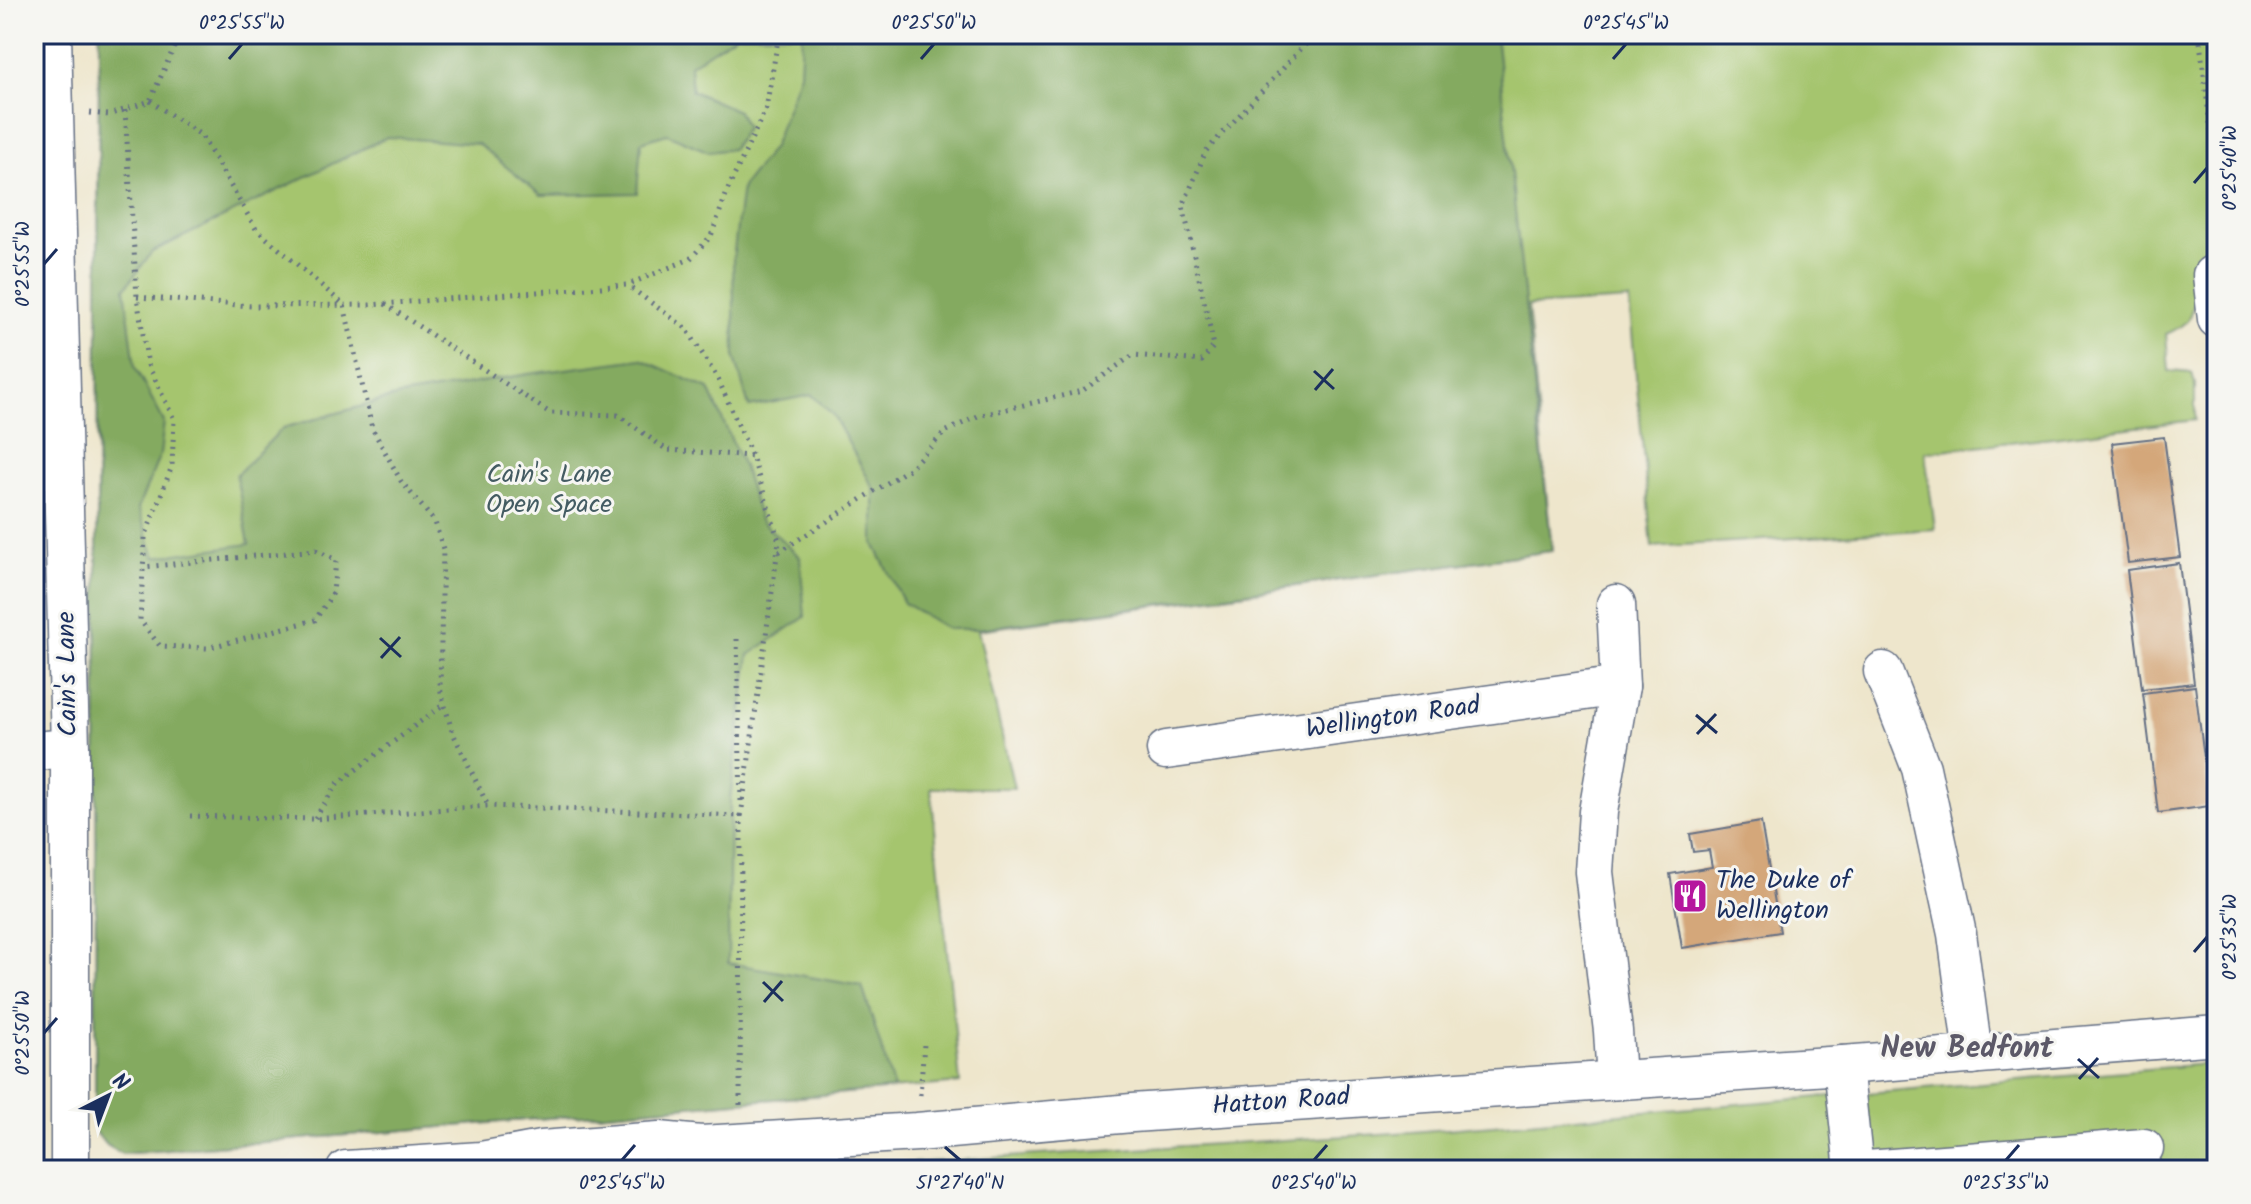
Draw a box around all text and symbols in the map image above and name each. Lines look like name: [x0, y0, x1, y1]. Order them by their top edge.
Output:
text: 0°25'55"W: [199, 8, 285, 40]
text: 0°25'50"W: [891, 8, 977, 40]
text: 0°25'45"W: [1583, 8, 1669, 40]
text: 0°25'40"W: [2215, 125, 2247, 211]
text: 0°25'55"W: [8, 221, 40, 307]
park label: Cain's Lane Open Space: [486, 454, 612, 526]
street label: Cain's Lane: [46, 611, 90, 737]
street label: Wellington Road: [1303, 685, 1484, 751]
place label: The Duke of Wellington: [1716, 860, 1853, 932]
restaurant icon: The Duke of Wellington: [1671, 877, 1709, 915]
text: 0°25'35"W: [2215, 894, 2247, 980]
text: 0°25'50"W: [8, 990, 40, 1076]
district label: New Bedfont: [1881, 1025, 2054, 1073]
north arrow: [68, 1056, 148, 1136]
text: N: [103, 1065, 137, 1101]
street label: Hatton Road: [1211, 1076, 1352, 1128]
text: 0°25'45"W: [579, 1168, 665, 1200]
text: 51°27'40"N: [916, 1168, 1004, 1200]
text: 0°25'40"W: [1271, 1168, 1357, 1200]
text: 0°25'35"W: [1963, 1168, 2049, 1200]

